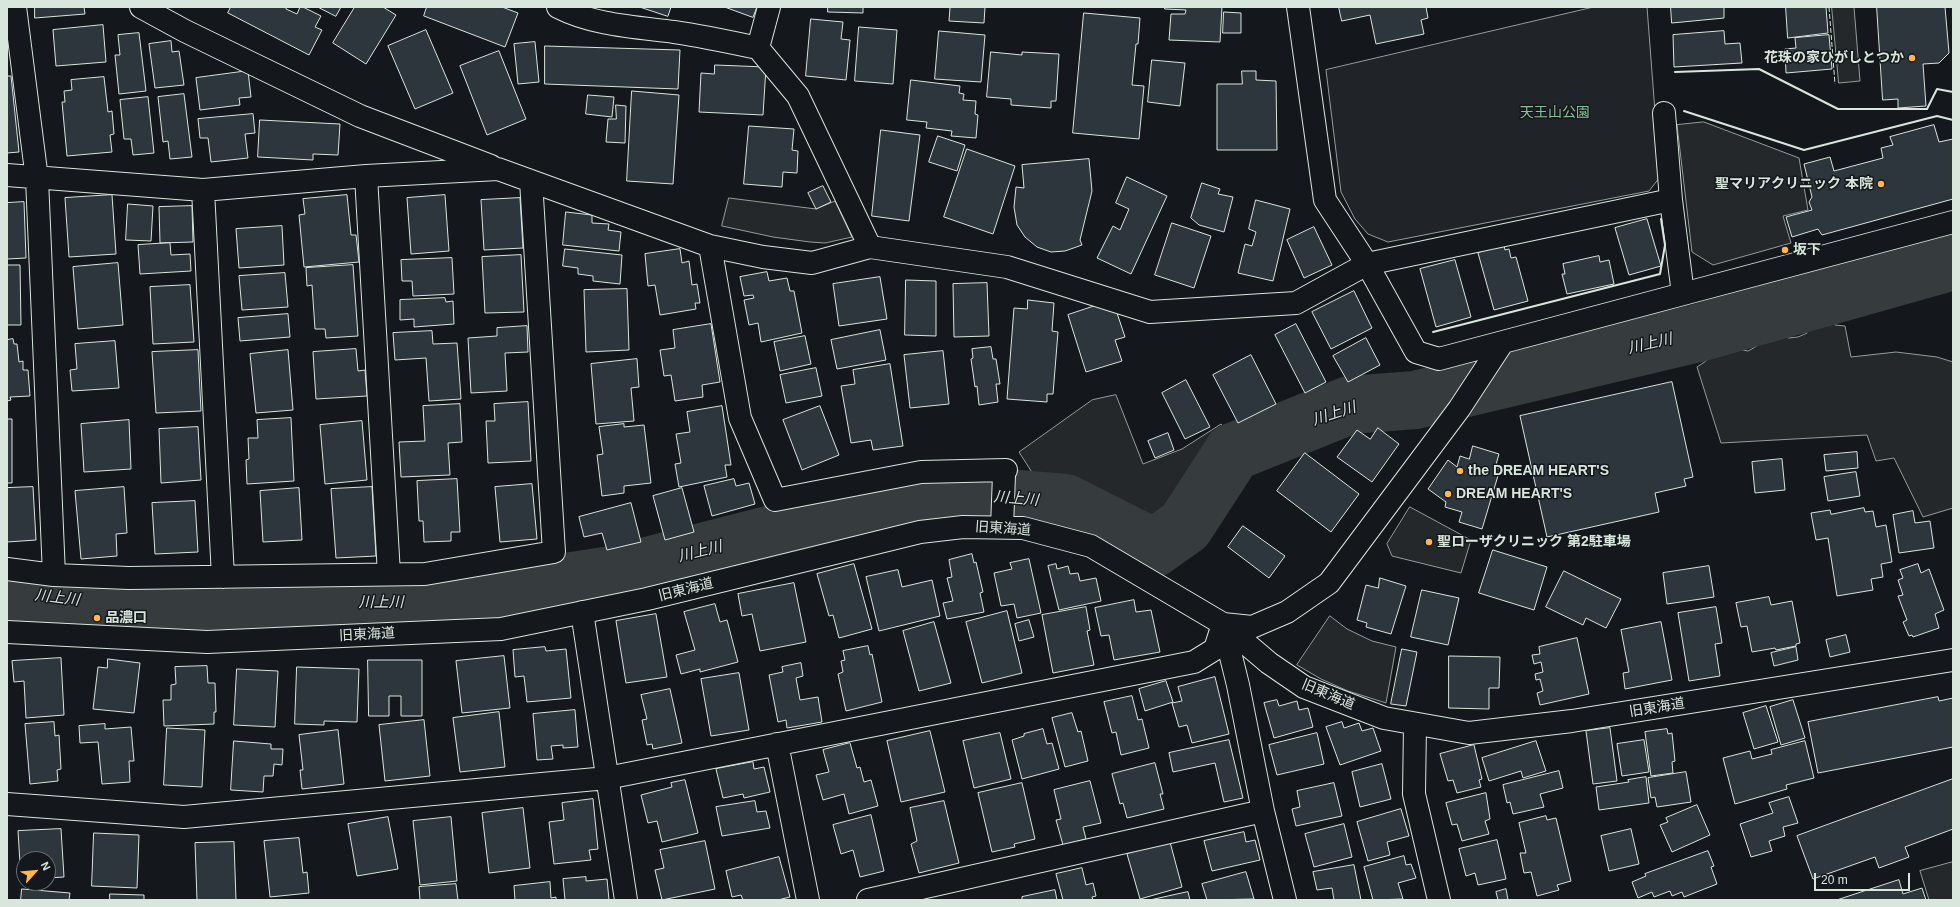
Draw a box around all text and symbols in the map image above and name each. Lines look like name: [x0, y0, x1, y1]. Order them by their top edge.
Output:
place label: 花珠の家ひがしとつか: [1764, 50, 1904, 66]
marker: 花珠の家ひがしとつか: [1907, 53, 1917, 63]
park label: 天王山公園: [1520, 105, 1590, 121]
place label: 聖マリアクリニック 本院: [1715, 176, 1873, 192]
marker: 聖マリアクリニック 本院: [1876, 179, 1886, 189]
place label: 坂下: [1793, 242, 1821, 258]
marker: 坂下: [1780, 245, 1790, 255]
water label: 川上川: [1626, 330, 1674, 358]
water label: 川上川: [1310, 398, 1358, 430]
place label: the DREAM HEART'S: [1468, 463, 1609, 479]
marker: the DREAM HEART'S: [1455, 466, 1465, 476]
place label: DREAM HEART'S: [1456, 486, 1572, 502]
water label: 川上川: [993, 488, 1039, 510]
marker: DREAM HEART'S: [1443, 489, 1453, 499]
street label: 旧東海道: [974, 519, 1032, 539]
place label: 聖ローザクリニック 第2駐車場: [1437, 534, 1631, 550]
marker: 聖ローザクリニック 第2駐車場: [1424, 537, 1434, 547]
water label: 川上川: [676, 538, 724, 566]
street label: 旧東海道: [657, 575, 715, 605]
water label: 川上川: [34, 586, 80, 610]
water label: 川上川: [359, 594, 403, 612]
place label: 品濃口: [105, 610, 147, 626]
marker: 品濃口: [92, 613, 102, 623]
street label: 旧東海道: [339, 625, 395, 645]
street label: 旧東海道: [1299, 676, 1357, 714]
street label: 旧東海道: [1628, 695, 1686, 721]
north arrow: [16, 851, 56, 891]
text: N: [39, 860, 53, 872]
scale bar: [1816, 865, 1912, 891]
text: 20 m: [1821, 873, 1848, 887]

